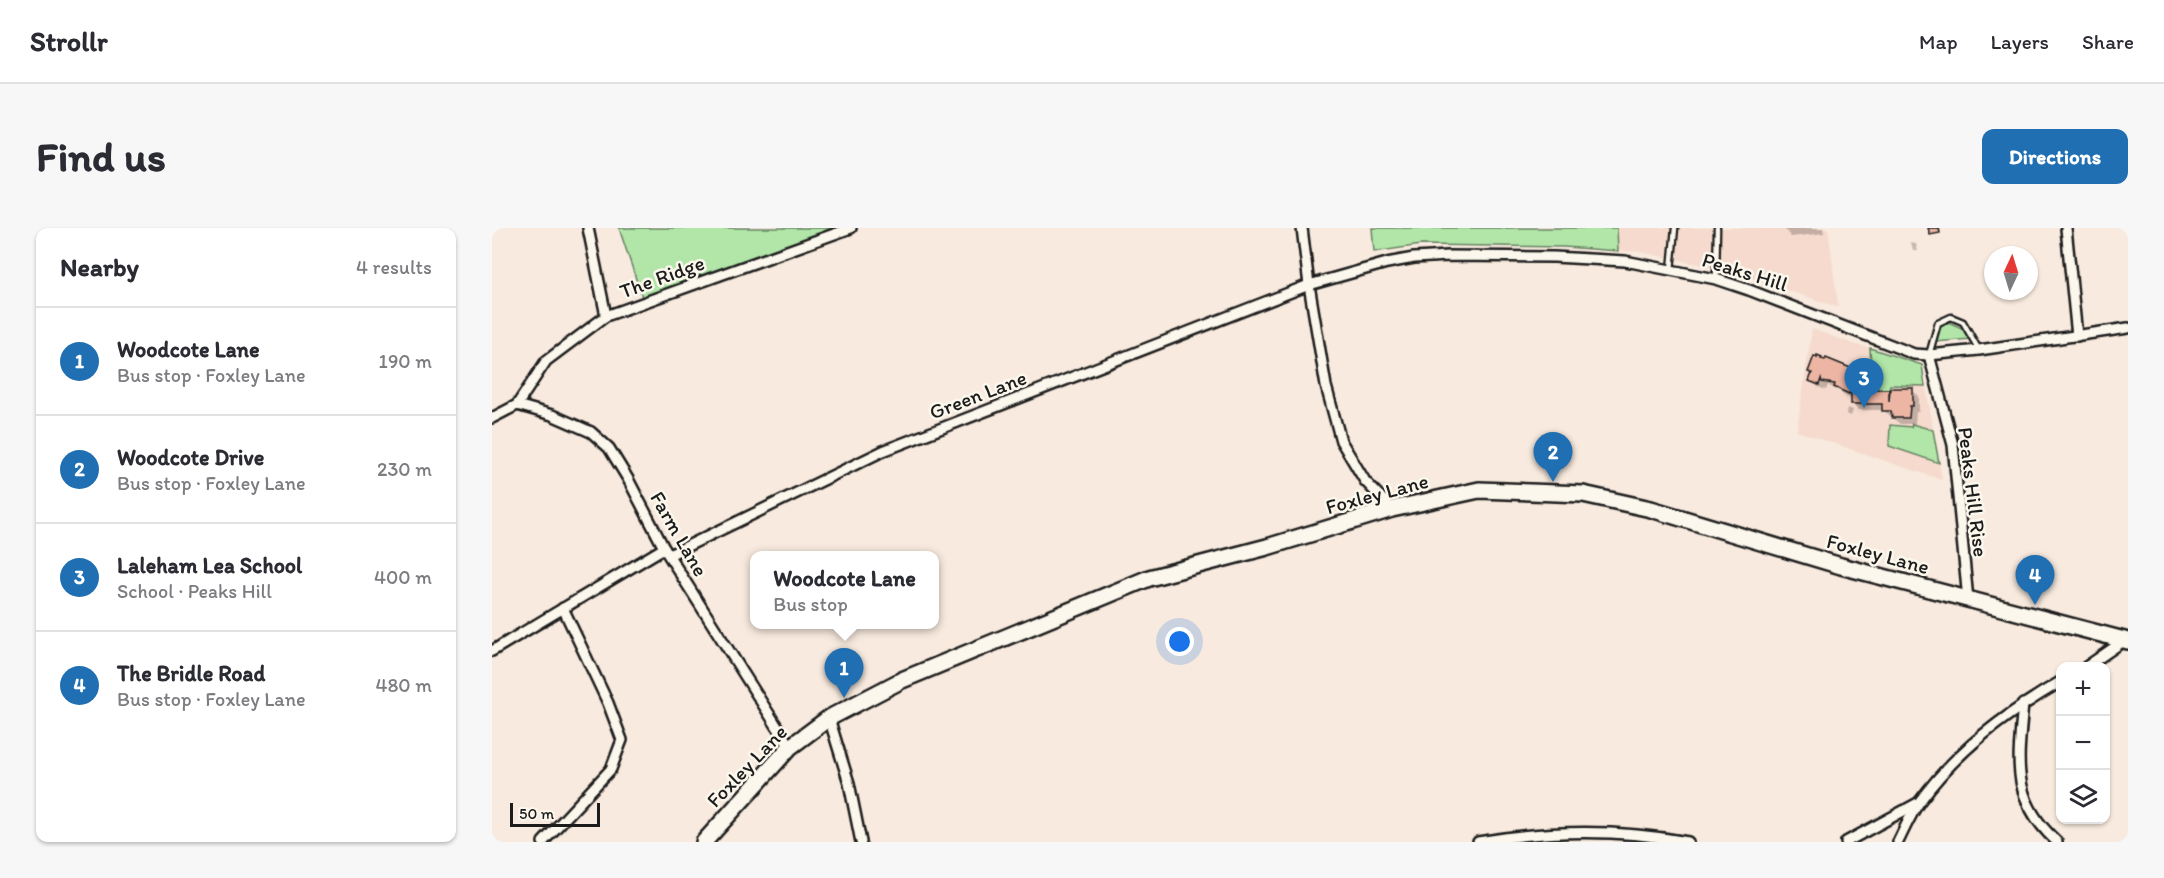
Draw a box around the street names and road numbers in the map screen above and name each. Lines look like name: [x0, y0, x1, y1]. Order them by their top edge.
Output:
street label: Peaks Hill: [1699, 247, 1791, 296]
street label: The Ridge: [616, 250, 708, 303]
street label: Green Lane: [926, 365, 1030, 425]
street label: Peaks Hill Rise: [1953, 426, 1994, 558]
street label: Foxley Lane: [1323, 468, 1431, 519]
street label: Farm Lane: [645, 487, 714, 581]
street label: Foxley Lane: [1824, 528, 1932, 579]
street label: Foxley Lane: [701, 719, 792, 812]

